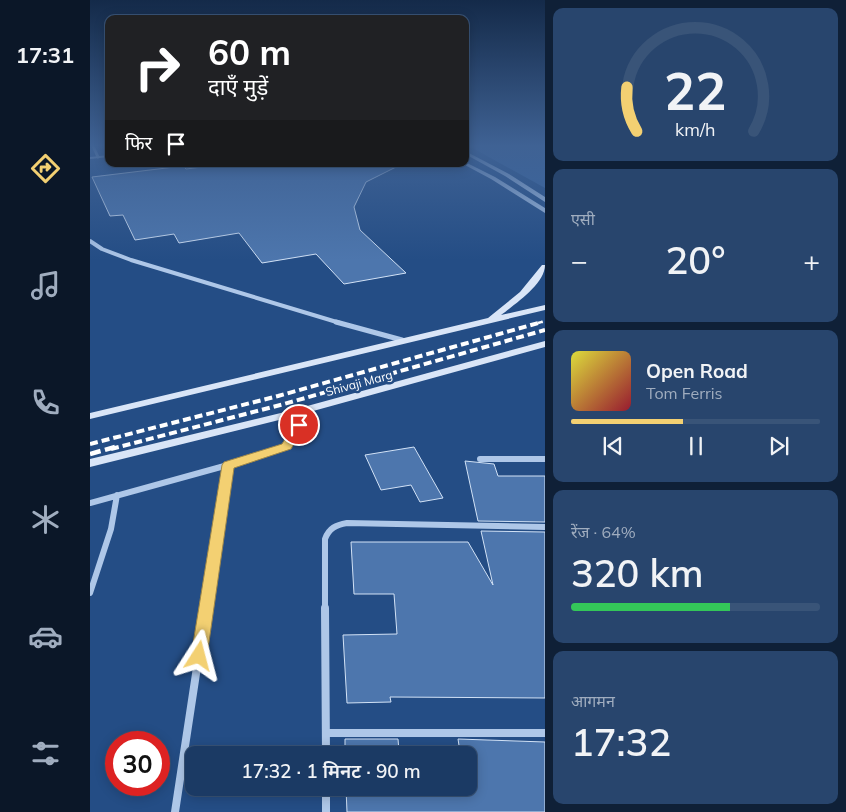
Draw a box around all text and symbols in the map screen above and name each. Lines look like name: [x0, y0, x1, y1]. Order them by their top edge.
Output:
text: 60 m: [208, 30, 291, 74]
icon: right: [125, 35, 190, 100]
text: 17:31: [16, 41, 74, 69]
text: 22: [664, 58, 727, 123]
text: दाएँ मुड़ें: [208, 73, 268, 101]
text: km/h: [675, 118, 716, 140]
icon: arrive: [162, 130, 190, 158]
text: फिर: [125, 131, 152, 155]
icon: directions: [28, 151, 63, 186]
text: एसी: [571, 209, 595, 229]
text: 20°: [666, 236, 725, 284]
text: −: [571, 243, 588, 278]
text: +: [803, 243, 820, 278]
icon: music: [28, 268, 63, 303]
text: Open Road: [646, 359, 748, 383]
street label: Shivaji Marg: [324, 367, 394, 399]
text: Tom Ferris: [646, 383, 723, 403]
icon: phone: [28, 385, 63, 420]
pin: [278, 404, 320, 446]
icon: arrive: [285, 411, 313, 439]
icon: previous: [599, 432, 627, 460]
icon: pause: [682, 432, 710, 460]
icon: next: [765, 432, 793, 460]
icon: climate: [28, 502, 63, 537]
text: रेंज · 64%: [571, 522, 636, 542]
text: 320 km: [571, 549, 704, 597]
icon: car: [28, 619, 63, 654]
position arrow: [172, 629, 224, 681]
text: आगमन: [571, 691, 615, 711]
text: 17:32: [571, 718, 671, 766]
speed limit sign: 30: [105, 731, 170, 796]
icon: filters: [28, 736, 63, 771]
text: 17:32 · 1 मिनट · 90 m: [241, 759, 421, 783]

